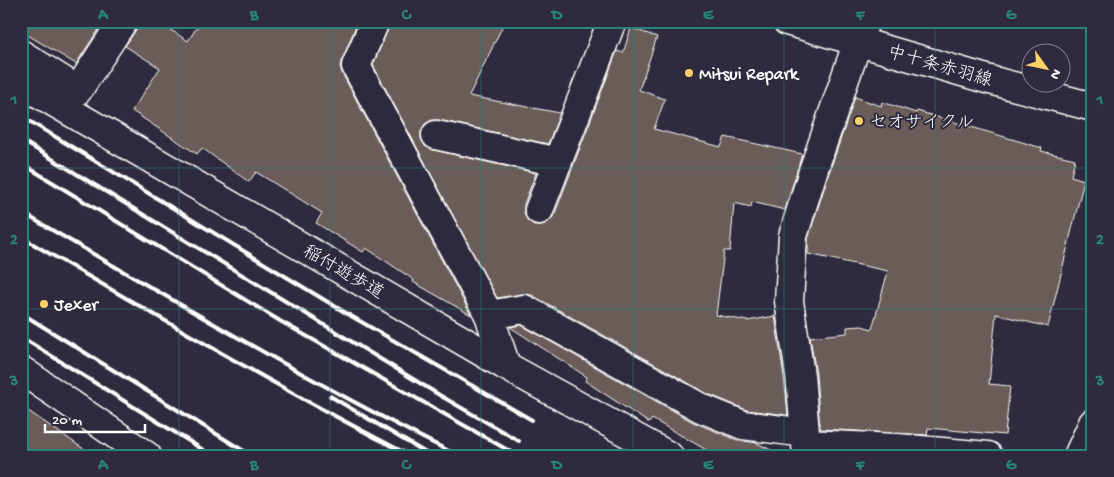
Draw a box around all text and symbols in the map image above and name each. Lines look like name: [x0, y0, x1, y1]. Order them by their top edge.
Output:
text: A: [97, 7, 109, 26]
text: B: [249, 7, 259, 26]
text: C: [401, 7, 412, 26]
text: D: [550, 7, 563, 26]
text: E: [703, 7, 714, 26]
text: F: [855, 7, 866, 26]
text: G: [1006, 7, 1017, 26]
street label: 中十条赤羽線: [885, 41, 994, 92]
north arrow: [1022, 42, 1072, 92]
place label: Mitsui Repark: [699, 65, 800, 86]
text: N: [1045, 65, 1064, 82]
marker: Mitsui Repark: [683, 67, 695, 79]
text: 1: [10, 92, 17, 111]
text: 1: [1096, 92, 1103, 111]
place label: セオサイクル: [869, 113, 974, 134]
marker: セオサイクル: [853, 115, 865, 127]
text: 2: [10, 232, 18, 251]
text: 2: [1096, 232, 1104, 251]
street label: 稲付遊歩道: [299, 241, 387, 305]
place label: Jexer: [54, 296, 100, 317]
marker: Jexer: [38, 298, 50, 310]
text: 3: [9, 373, 18, 392]
text: 3: [1095, 373, 1104, 392]
scale bar: [45, 402, 145, 434]
text: 20 m: [52, 412, 82, 430]
text: A: [97, 457, 109, 476]
text: B: [249, 457, 259, 476]
text: C: [401, 457, 412, 476]
text: D: [550, 457, 563, 476]
text: E: [703, 457, 714, 476]
text: F: [855, 457, 866, 476]
text: G: [1006, 457, 1017, 476]

